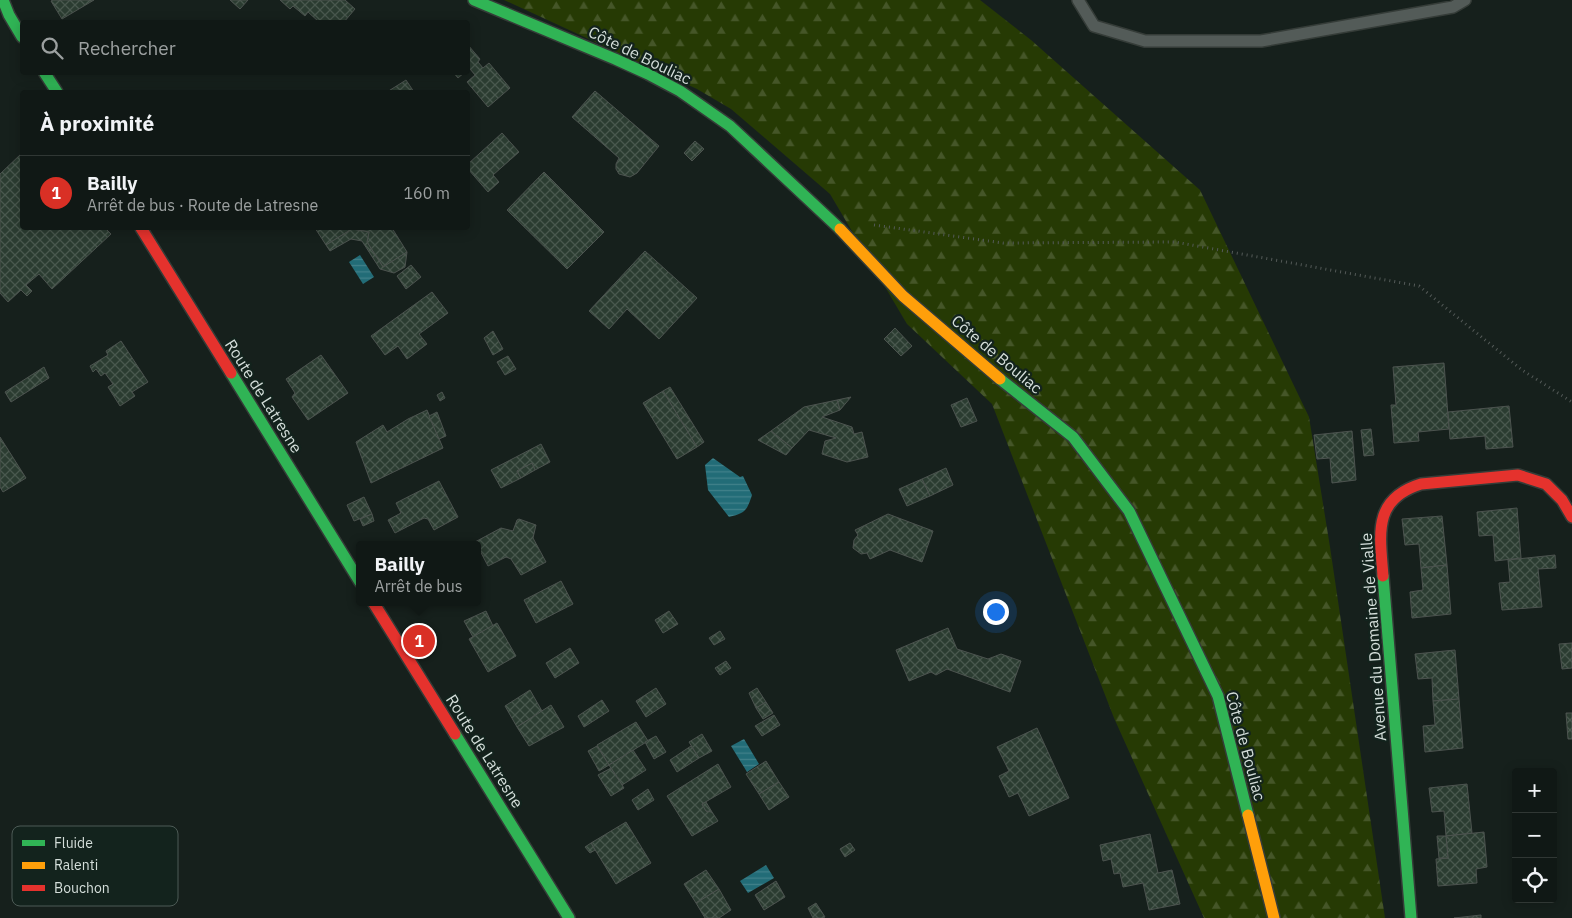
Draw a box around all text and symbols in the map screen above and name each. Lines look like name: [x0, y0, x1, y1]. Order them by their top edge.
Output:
search box: [20, 20, 470, 75]
street label: Côte de Bouliac: [585, 21, 695, 89]
icon: search: [38, 34, 66, 62]
text: Rechercher: [78, 36, 176, 60]
text: À proximité: [40, 109, 154, 137]
text: Bailly: [87, 171, 137, 195]
text: 1: [51, 183, 61, 203]
text: 160 m: [403, 183, 450, 203]
text: Arrêt de bus · Route de Latresne: [87, 195, 318, 215]
street label: Côte de Bouliac: [948, 310, 1046, 398]
street label: Route de Latresne: [221, 335, 307, 457]
street label: Avenue du Domaine de Vialle: [1356, 532, 1390, 742]
popup: [356, 541, 481, 606]
text: Bailly: [374, 552, 425, 576]
text: Arrêt de bus: [374, 576, 463, 596]
your location: [983, 599, 1009, 625]
pin: 1: [403, 622, 435, 660]
street label: Côte de Bouliac: [1222, 689, 1270, 803]
street label: Route de Latresne: [442, 690, 528, 812]
map controls: [1512, 768, 1557, 903]
button: +: [1512, 768, 1557, 813]
button: −: [1512, 813, 1557, 858]
legend: [12, 826, 178, 906]
text: Fluide: [54, 834, 93, 852]
text: Ralenti: [54, 856, 98, 874]
button: locate: [1512, 858, 1557, 903]
text: Bouchon: [54, 879, 110, 897]

